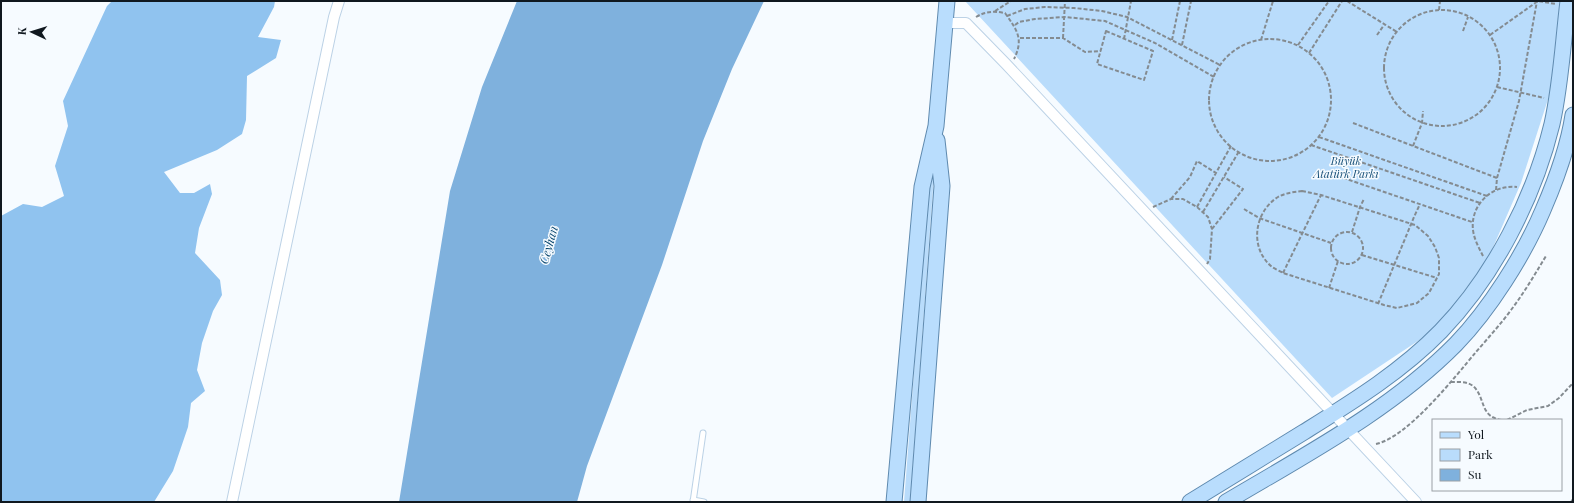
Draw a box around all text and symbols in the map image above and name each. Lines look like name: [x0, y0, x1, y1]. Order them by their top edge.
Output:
north arrow: [12, 12, 52, 52]
text: K: [14, 27, 29, 36]
park label: Büyük Atatürk Parkı: [1312, 153, 1379, 181]
water label: Ceyhan: [535, 224, 561, 266]
legend: [1432, 419, 1562, 491]
text: Yol: [1467, 426, 1485, 442]
text: Park: [1468, 446, 1493, 462]
text: Su: [1468, 466, 1481, 482]

